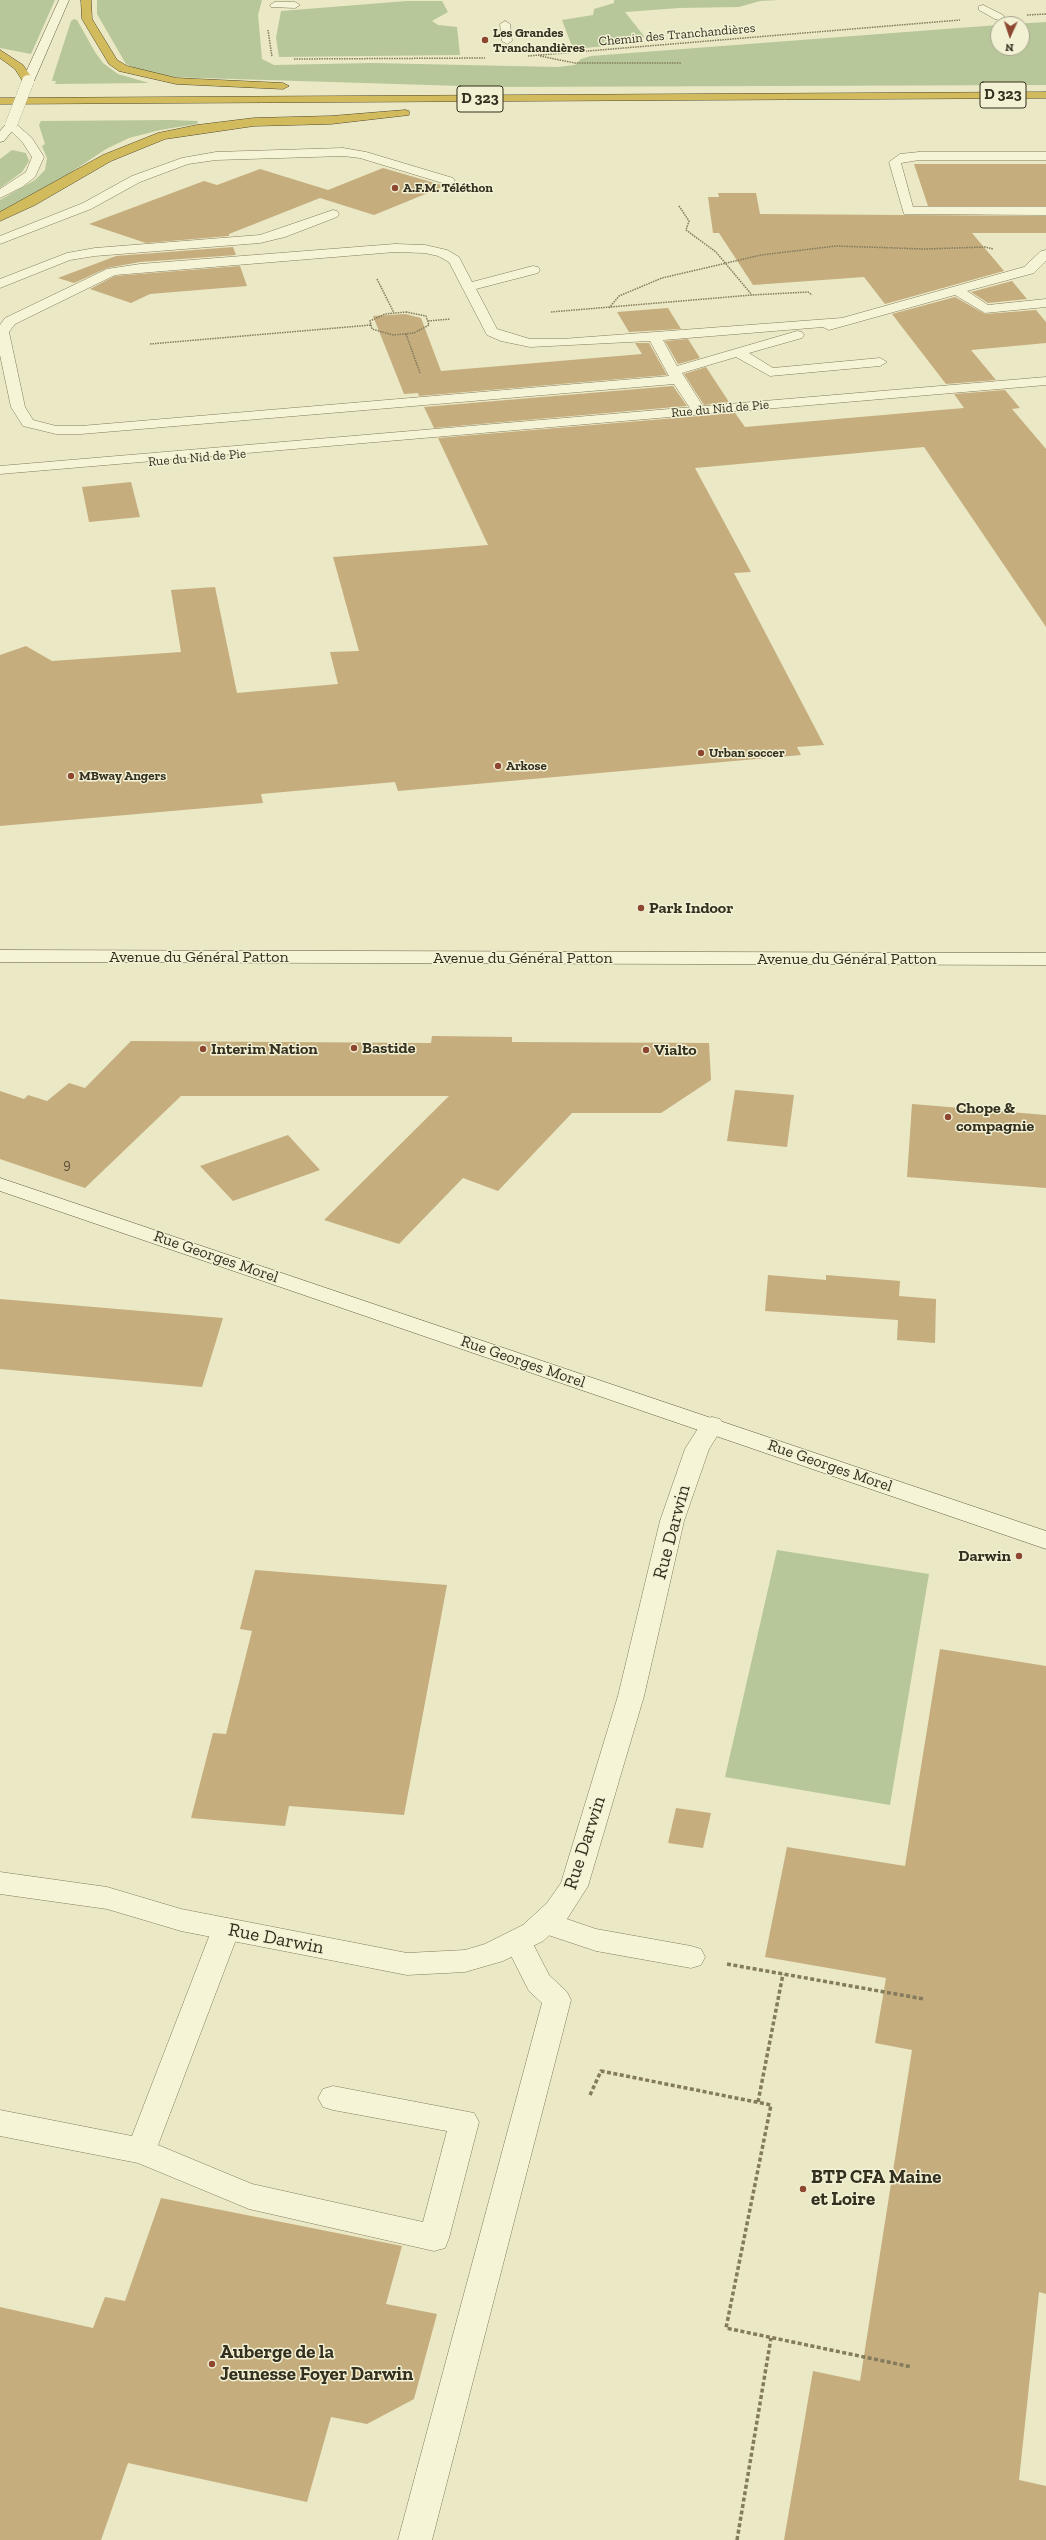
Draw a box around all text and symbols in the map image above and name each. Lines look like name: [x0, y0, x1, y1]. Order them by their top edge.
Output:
north arrow: [990, 16, 1030, 56]
street label: Chemin des Tranchandières: [598, 20, 756, 50]
place label: Les Grandes Tranchandières: [493, 25, 585, 56]
marker: Les Grandes Tranchandières: [480, 35, 490, 45]
text: N: [1005, 41, 1014, 54]
road number: D 323: [980, 82, 1026, 108]
road number: D 323: [457, 86, 503, 112]
place label: A.F.M. Téléthon: [403, 180, 493, 196]
marker: A.F.M. Téléthon: [390, 183, 400, 193]
street label: Rue du Nid de Pie: [670, 397, 770, 421]
street label: Rue du Nid de Pie: [147, 446, 247, 470]
place label: Urban soccer: [709, 745, 785, 761]
marker: Urban soccer: [696, 748, 706, 758]
place label: Arkose: [506, 758, 547, 774]
marker: Arkose: [493, 761, 503, 771]
place label: MBway Angers: [79, 768, 166, 784]
marker: MBway Angers: [66, 771, 76, 781]
place label: Park Indoor: [649, 898, 733, 918]
marker: Park Indoor: [636, 903, 646, 913]
street label: Avenue du Général Patton: [109, 947, 289, 967]
street label: Avenue du Général Patton: [433, 948, 613, 968]
street label: Avenue du Général Patton: [757, 949, 937, 969]
place label: Bastide: [362, 1038, 415, 1058]
place label: Interim Nation: [211, 1039, 318, 1059]
place label: Vialto: [654, 1040, 697, 1060]
marker: Bastide: [349, 1043, 359, 1053]
marker: Interim Nation: [198, 1044, 208, 1054]
marker: Vialto: [641, 1045, 651, 1055]
place label: Chope & compagnie: [956, 1098, 1034, 1136]
marker: Chope & compagnie: [943, 1112, 953, 1122]
house number: 9: [63, 1157, 71, 1173]
street label: Rue Georges Morel: [151, 1227, 281, 1287]
street label: Rue Georges Morel: [458, 1332, 588, 1392]
street label: Rue Georges Morel: [765, 1436, 895, 1496]
street label: Rue Darwin: [648, 1482, 696, 1582]
place label: Darwin: [958, 1546, 1011, 1566]
marker: Darwin: [1014, 1551, 1024, 1561]
street label: Rue Darwin: [559, 1793, 611, 1893]
street label: Rue Darwin: [226, 1919, 326, 1959]
place label: BTP CFA Maine et Loire: [811, 2167, 941, 2211]
marker: BTP CFA Maine et Loire: [798, 2184, 808, 2194]
place label: Auberge de la Jeunesse Foyer Darwin: [220, 2342, 413, 2386]
marker: Auberge de la Jeunesse Foyer Darwin: [207, 2359, 217, 2369]

